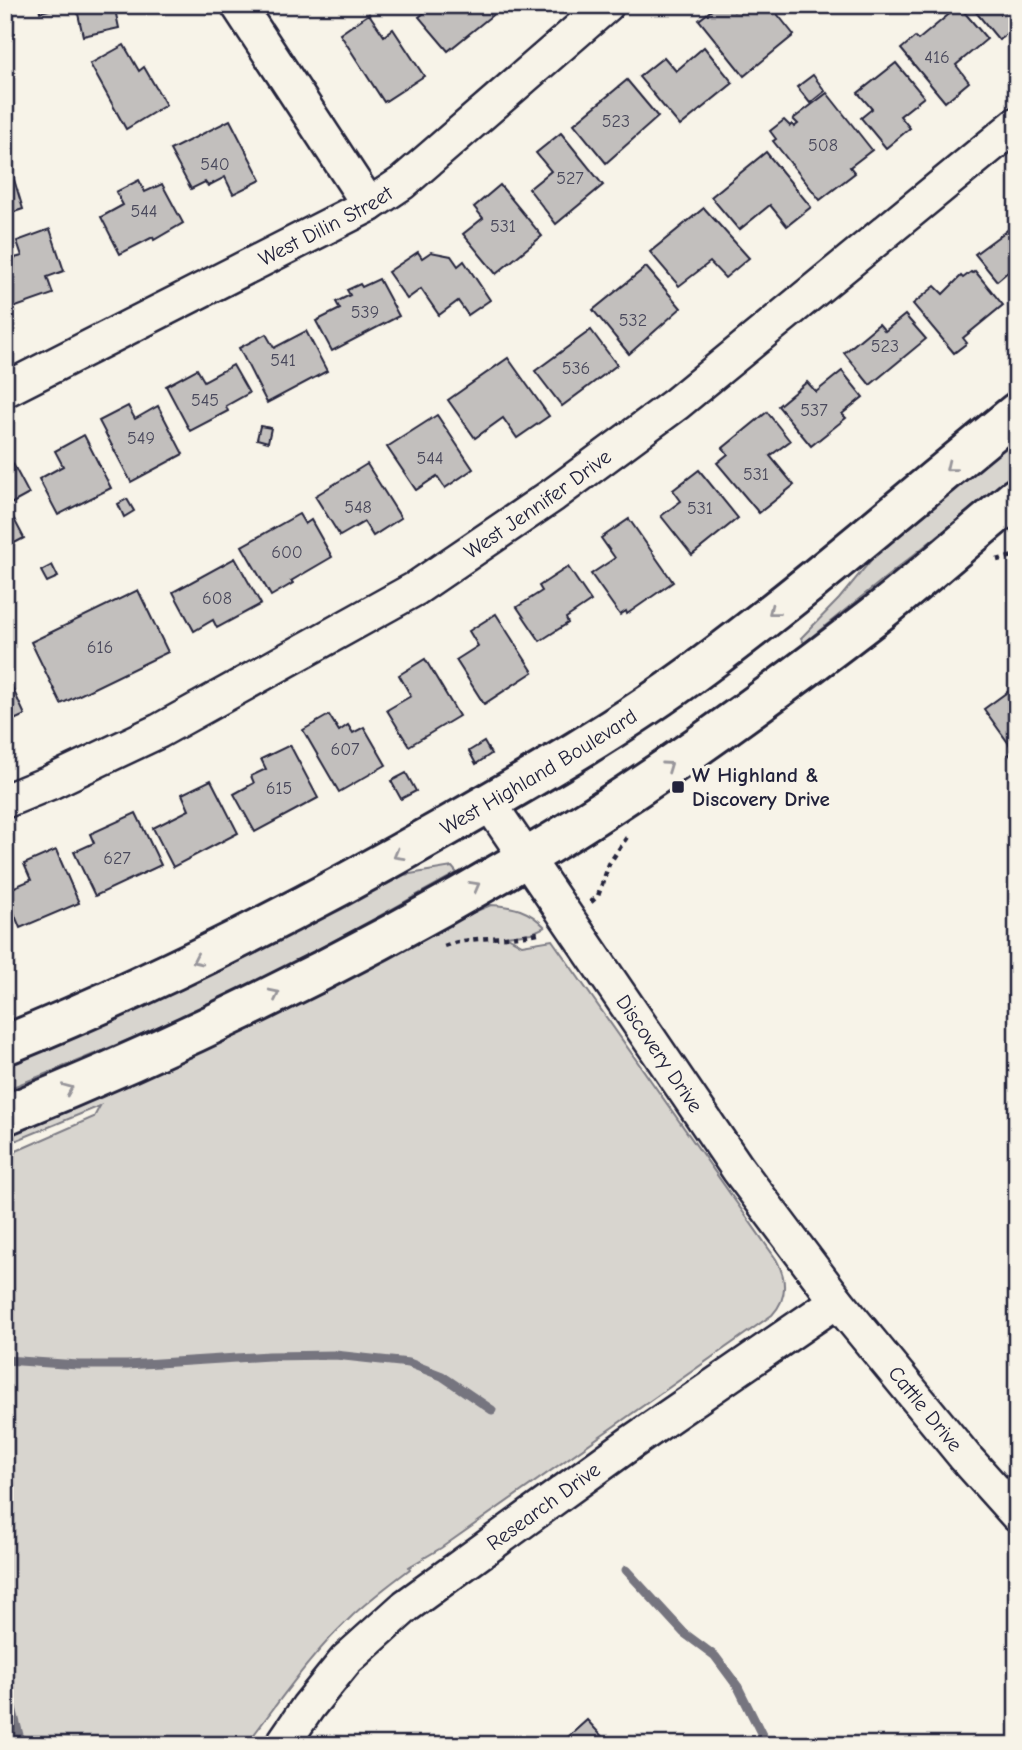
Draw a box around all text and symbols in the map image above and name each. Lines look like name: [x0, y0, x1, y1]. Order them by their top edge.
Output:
house number: 416: [924, 47, 950, 68]
house number: 523: [602, 111, 630, 132]
house number: 508: [808, 135, 838, 156]
house number: 540: [200, 154, 230, 175]
house number: 527: [556, 168, 584, 189]
street label: West Dilin Street: [255, 180, 398, 271]
house number: 544: [130, 201, 158, 222]
house number: 531: [490, 216, 516, 237]
house number: 539: [351, 302, 379, 323]
house number: 532: [619, 310, 647, 331]
house number: 523: [871, 336, 899, 357]
house number: 541: [270, 350, 296, 371]
house number: 536: [562, 358, 590, 379]
house number: 545: [191, 390, 219, 411]
house number: 537: [800, 400, 828, 421]
house number: 549: [127, 428, 155, 449]
street label: West Jennifer Drive: [460, 444, 616, 564]
house number: 544: [416, 448, 444, 469]
one-way arrow: [945, 459, 958, 471]
house number: 531: [743, 464, 769, 485]
house number: 548: [344, 497, 372, 518]
house number: 531: [687, 498, 713, 519]
house number: 600: [271, 542, 303, 563]
house number: 608: [202, 588, 232, 609]
one-way arrow: [769, 602, 781, 615]
house number: 616: [87, 637, 113, 658]
street label: West Highland Boulevard: [436, 704, 641, 840]
house number: 607: [330, 739, 360, 760]
one-way arrow: [660, 762, 673, 774]
place label: W Highland & Discovery Drive: [692, 763, 830, 811]
house number: 615: [266, 778, 292, 799]
marker: W Highland & Discovery Drive: [670, 779, 686, 795]
one-way arrow: [393, 846, 406, 859]
house number: 627: [103, 848, 131, 869]
one-way arrow: [468, 881, 481, 894]
one-way arrow: [192, 952, 204, 966]
one-way arrow: [268, 988, 280, 1002]
street label: Discovery Drive: [611, 990, 708, 1117]
one-way arrow: [61, 1083, 74, 1097]
street label: Cattle Drive: [883, 1361, 967, 1456]
street label: Research Drive: [482, 1457, 605, 1555]

